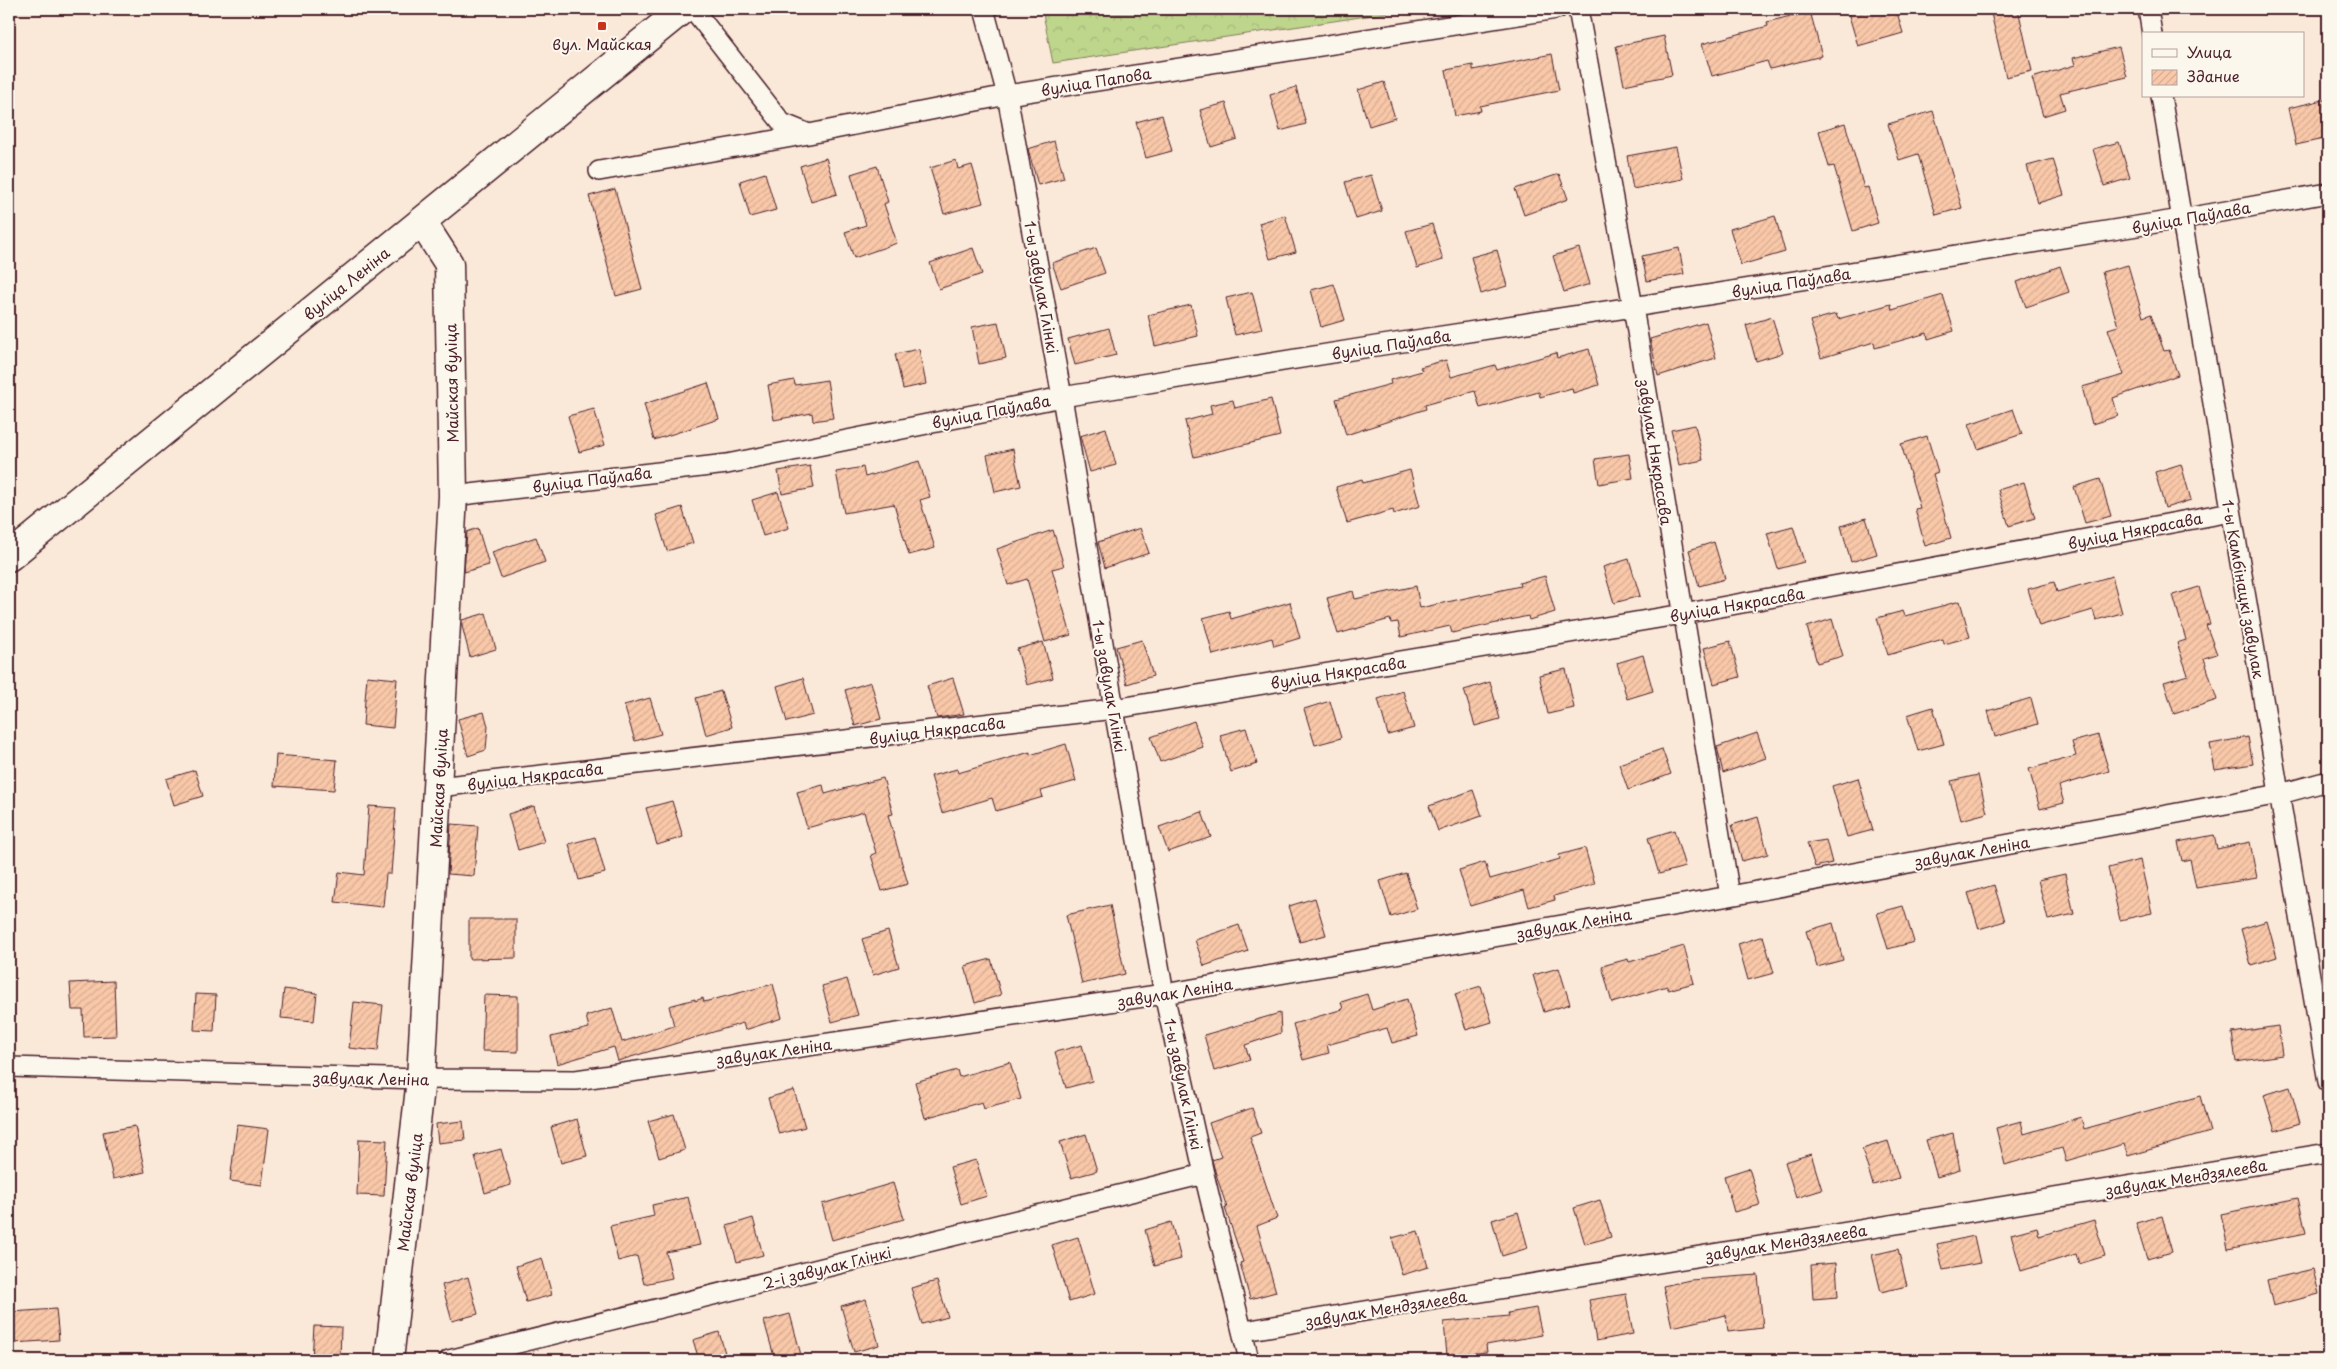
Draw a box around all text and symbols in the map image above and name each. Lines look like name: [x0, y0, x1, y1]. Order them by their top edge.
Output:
marker: вул. Майская: [596, 20, 608, 32]
place label: вул. Майская: [552, 32, 652, 55]
legend: [2142, 32, 2304, 98]
text: Улица: [2187, 40, 2232, 63]
street label: вуліца Папова: [1039, 61, 1153, 101]
text: Здание: [2187, 64, 2240, 87]
street label: вуліца Паўлава: [2130, 195, 2253, 239]
street label: 1-ы завулак Глінкі: [1019, 219, 1065, 355]
street label: вуліца Леніна: [298, 241, 395, 325]
street label: вуліца Паўлава: [1730, 261, 1853, 303]
street label: Майская вуліца: [438, 322, 464, 443]
street label: вуліца Паўлава: [1330, 323, 1453, 365]
street label: завулак Някрасава: [1633, 377, 1679, 527]
street label: вуліца Паўлава: [930, 388, 1053, 434]
street label: вуліца Паўлава: [531, 460, 654, 498]
street label: 1-ы Камбінацкі завулак: [2217, 498, 2271, 680]
street label: вуліца Някрасава: [2066, 506, 2205, 554]
street label: вуліца Някрасава: [1668, 581, 1807, 627]
street label: 1-ы завулак Глінкі: [1087, 618, 1133, 754]
street label: вуліца Някрасава: [1269, 650, 1408, 694]
street label: вуліца Някрасава: [868, 710, 1007, 750]
street label: Майская вуліца: [423, 727, 453, 848]
street label: вуліца Някрасава: [466, 756, 605, 796]
street label: завулак Леніна: [1912, 829, 2032, 873]
street label: завулак Леніна: [1514, 901, 1634, 945]
street label: завулак Леніна: [1115, 971, 1235, 1013]
street label: 1-ы завулак Глінкі: [1159, 1016, 1209, 1152]
street label: завулак Леніна: [714, 1031, 834, 1071]
street label: завулак Леніна: [312, 1065, 430, 1091]
street label: Майская вуліца: [390, 1131, 428, 1253]
street label: завулак Мендзялеева: [2103, 1153, 2269, 1201]
street label: завулак Мендзялеева: [1703, 1218, 1869, 1266]
street label: 2-і завулак Глінкі: [760, 1240, 894, 1294]
street label: завулак Мендзялеева: [1303, 1284, 1469, 1332]

